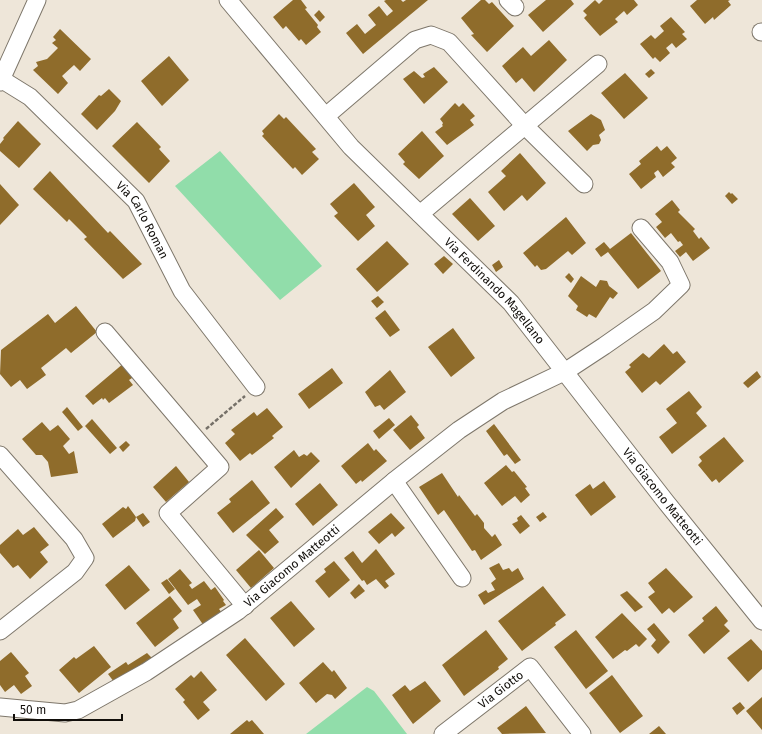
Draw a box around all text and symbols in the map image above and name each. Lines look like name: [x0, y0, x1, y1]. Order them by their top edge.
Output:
street label: Via Carlo Roman: [113, 178, 171, 261]
street label: Via Ferdinando Magellano: [441, 235, 547, 347]
street label: Via Giacomo Matteotti: [620, 445, 705, 548]
street label: Via Giacomo Matteotti: [241, 522, 343, 610]
street label: Via Giotto: [475, 668, 526, 711]
scale bar: [14, 696, 122, 722]
text: 50 m: [20, 703, 46, 717]

